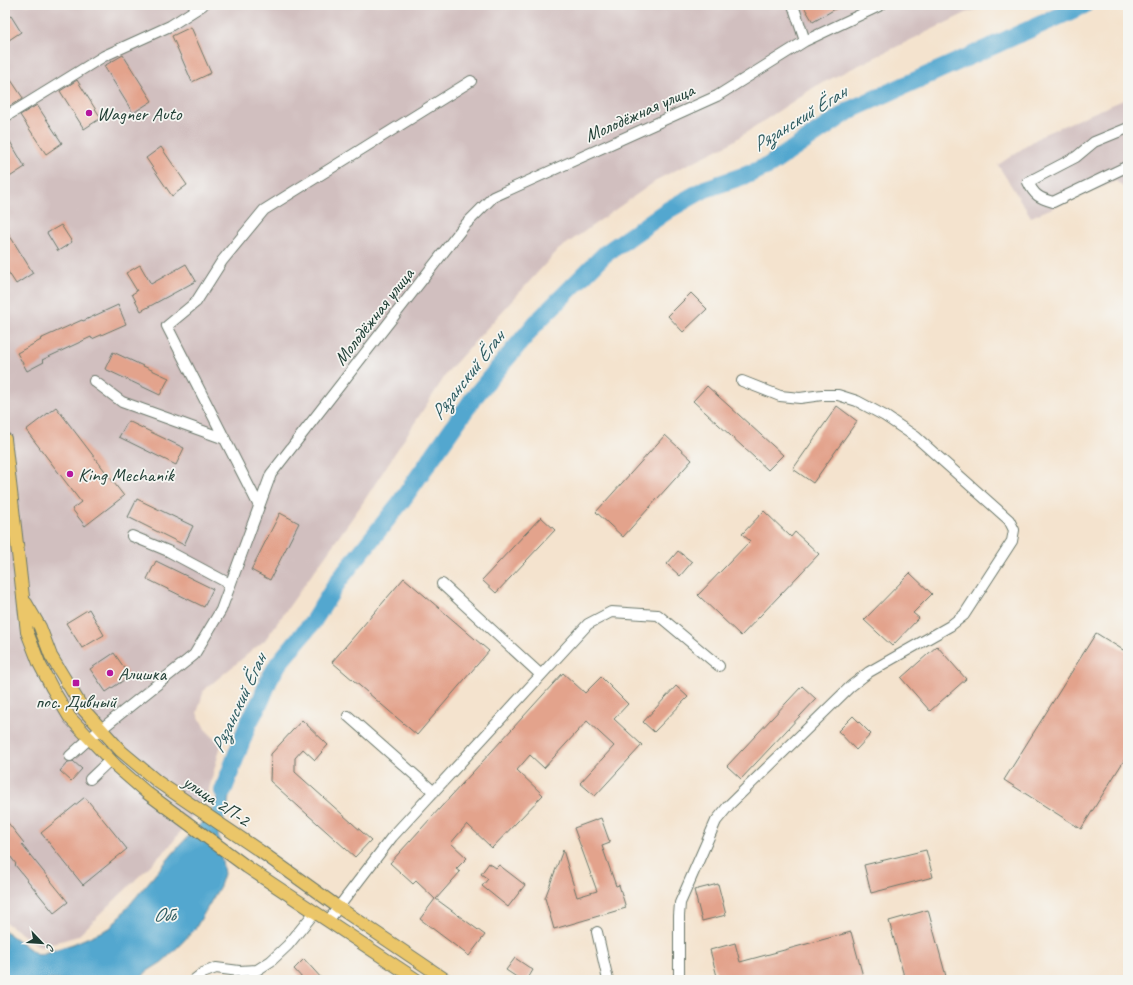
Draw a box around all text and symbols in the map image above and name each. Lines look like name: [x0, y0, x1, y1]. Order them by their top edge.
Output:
street label: Молодёжная улица: [581, 78, 699, 148]
water label: Рязанский Ёган: [748, 78, 853, 157]
place label: Wagner Auto: [97, 102, 183, 126]
marker: Wagner Auto: [84, 108, 94, 118]
street label: Молодёжная улица: [328, 262, 420, 370]
water label: Рязанский Ёган: [425, 323, 512, 425]
place label: King Mechanik: [78, 463, 176, 487]
marker: King Mechanik: [65, 469, 75, 479]
water label: Рязанский Ёган: [205, 647, 273, 757]
place label: Алишка: [118, 662, 167, 686]
marker: Алишка: [105, 668, 115, 678]
marker: пос. Дивный: [71, 678, 81, 688]
place label: пос. Дивный: [36, 690, 117, 714]
street label: улица 2П-2: [177, 769, 256, 833]
water label: Обь: [153, 902, 178, 927]
north arrow: [22, 923, 62, 963]
text: С: [43, 942, 59, 954]

